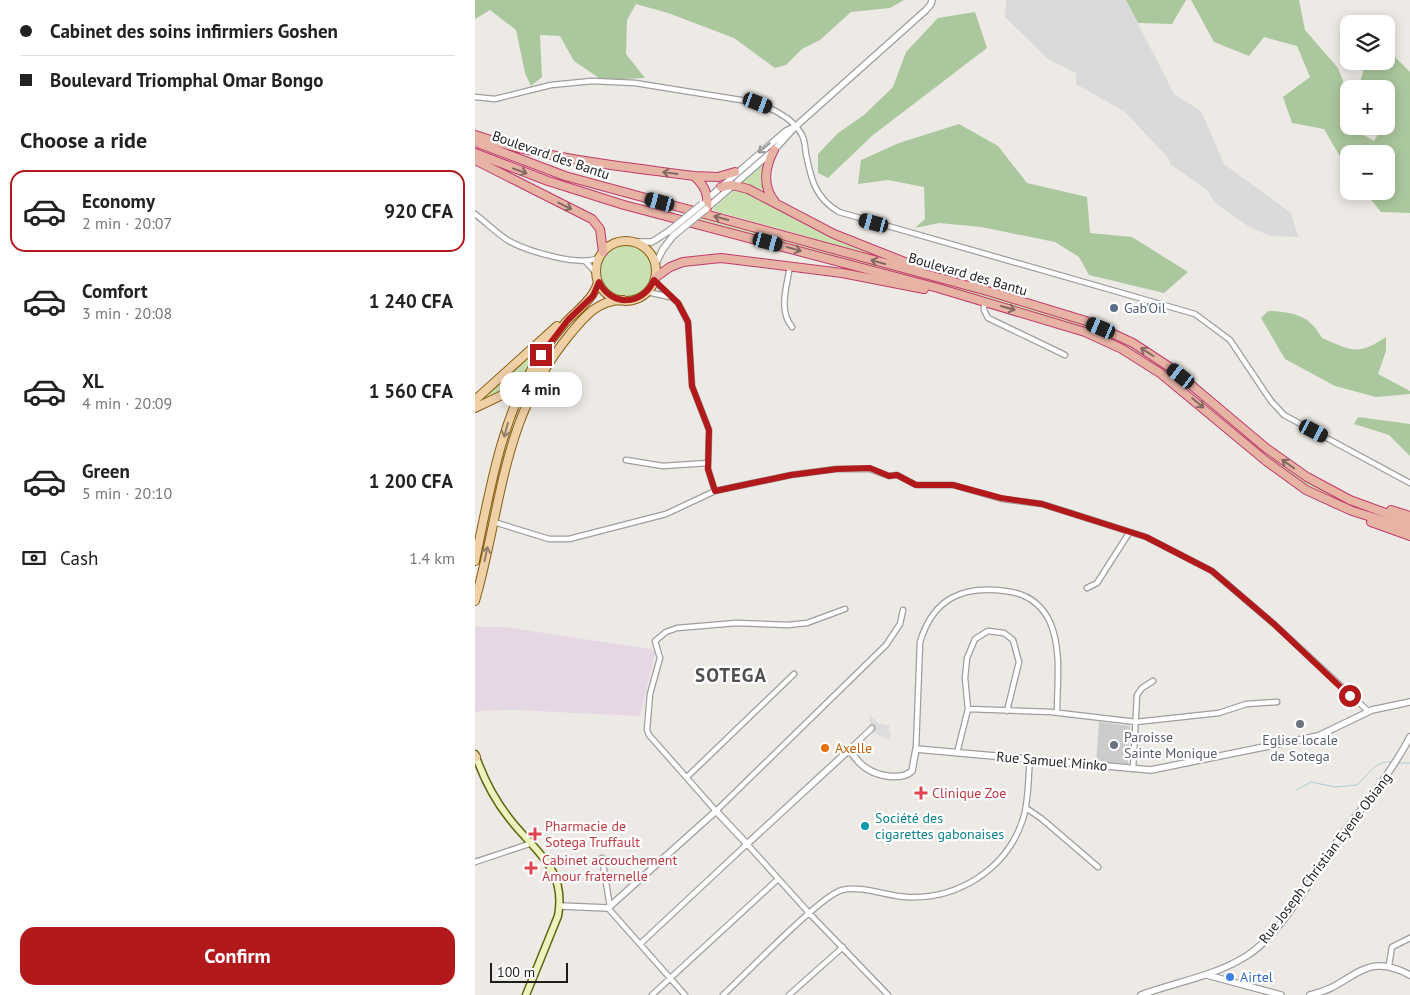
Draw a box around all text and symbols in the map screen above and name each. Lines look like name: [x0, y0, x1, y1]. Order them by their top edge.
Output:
map controls: [1340, 15, 1395, 200]
button: layers: [1340, 15, 1395, 70]
text: Cabinet des soins infirmiers Goshen: [50, 19, 338, 43]
text: Boulevard Triomphal Omar Bongo: [50, 68, 324, 92]
button: +: [1340, 80, 1395, 135]
car: [741, 91, 774, 115]
text: Choose a ride: [20, 126, 147, 154]
street label: Boulevard des Bantu: [490, 126, 612, 184]
one-way arrow: [758, 143, 771, 154]
button: −: [1340, 145, 1395, 200]
one-way arrow: [512, 167, 528, 176]
one-way arrow: [663, 168, 679, 178]
icon: car: [22, 189, 67, 234]
text: Economy: [82, 189, 155, 213]
car: [643, 191, 676, 213]
text: 920 CFA: [384, 199, 453, 223]
one-way arrow: [558, 201, 573, 211]
car: [857, 212, 890, 234]
text: 2 min · 20:07: [82, 213, 172, 233]
one-way arrow: [713, 213, 729, 223]
car: [751, 231, 784, 253]
one-way arrow: [786, 244, 802, 254]
street label: Boulevard des Bantu: [906, 248, 1030, 300]
one-way arrow: [870, 256, 886, 266]
icon: car: [22, 279, 67, 324]
text: Comfort: [82, 279, 148, 303]
text: 1 240 CFA: [369, 289, 453, 313]
place label: Gab’Oil: [1124, 299, 1166, 317]
marker: Gab’Oil: [1108, 302, 1120, 314]
text: 3 min · 20:08: [82, 303, 172, 323]
one-way arrow: [999, 304, 1015, 314]
car: [1084, 315, 1117, 341]
route end: [530, 344, 552, 366]
one-way arrow: [1140, 347, 1154, 357]
car: [1164, 361, 1197, 391]
icon: car: [22, 369, 67, 414]
text: XL: [82, 369, 104, 393]
callout: 4 min: [500, 372, 582, 408]
text: 1 560 CFA: [369, 379, 453, 403]
text: 4 min: [521, 379, 561, 399]
text: 4 min · 20:09: [82, 393, 172, 413]
one-way arrow: [1192, 397, 1205, 408]
car: [1297, 418, 1330, 444]
one-way arrow: [500, 421, 510, 437]
icon: car: [22, 459, 67, 504]
text: Green: [82, 459, 130, 483]
one-way arrow: [1281, 459, 1295, 469]
text: 1 200 CFA: [369, 469, 453, 493]
text: 5 min · 20:10: [82, 483, 172, 503]
icon: cash: [20, 544, 48, 572]
text: Cash: [60, 546, 98, 570]
one-way arrow: [482, 546, 491, 562]
text: 1.4 km: [409, 548, 455, 568]
district label: SOTEGA: [695, 663, 767, 687]
route start: [1339, 685, 1361, 707]
marker: Eglise locale de Sotega: [1294, 718, 1306, 730]
place label: Paroisse Sainte Monique: [1124, 728, 1217, 762]
place label: Eglise locale de Sotega: [1262, 731, 1338, 765]
place label: Axelle: [835, 739, 872, 757]
marker: Paroisse Sainte Monique: [1108, 739, 1120, 751]
marker: Axelle: [819, 742, 831, 754]
street label: Rue Samuel Minko: [996, 747, 1108, 775]
street label: Rue Joseph Christian Eyene Obiang: [1255, 769, 1395, 947]
place label: Clinique Zoe: [932, 784, 1006, 802]
marker: Clinique Zoe: [914, 786, 928, 800]
place label: Société des cigarettes gabonaises: [875, 809, 1004, 843]
place label: Pharmacie de Sotega Truffault: [545, 817, 640, 851]
marker: Société des cigarettes gabonaises: [859, 820, 871, 832]
marker: Pharmacie de Sotega Truffault: [529, 828, 541, 840]
place label: Cabinet accouchement Amour fraternelle: [542, 851, 677, 885]
marker: Cabinet accouchement Amour fraternelle: [524, 861, 538, 875]
button: Confirm: [20, 927, 455, 985]
scale bar: [490, 960, 567, 983]
text: 100 m: [497, 963, 535, 981]
place label: Airtel: [1240, 968, 1273, 986]
marker: Airtel: [1224, 971, 1236, 983]

